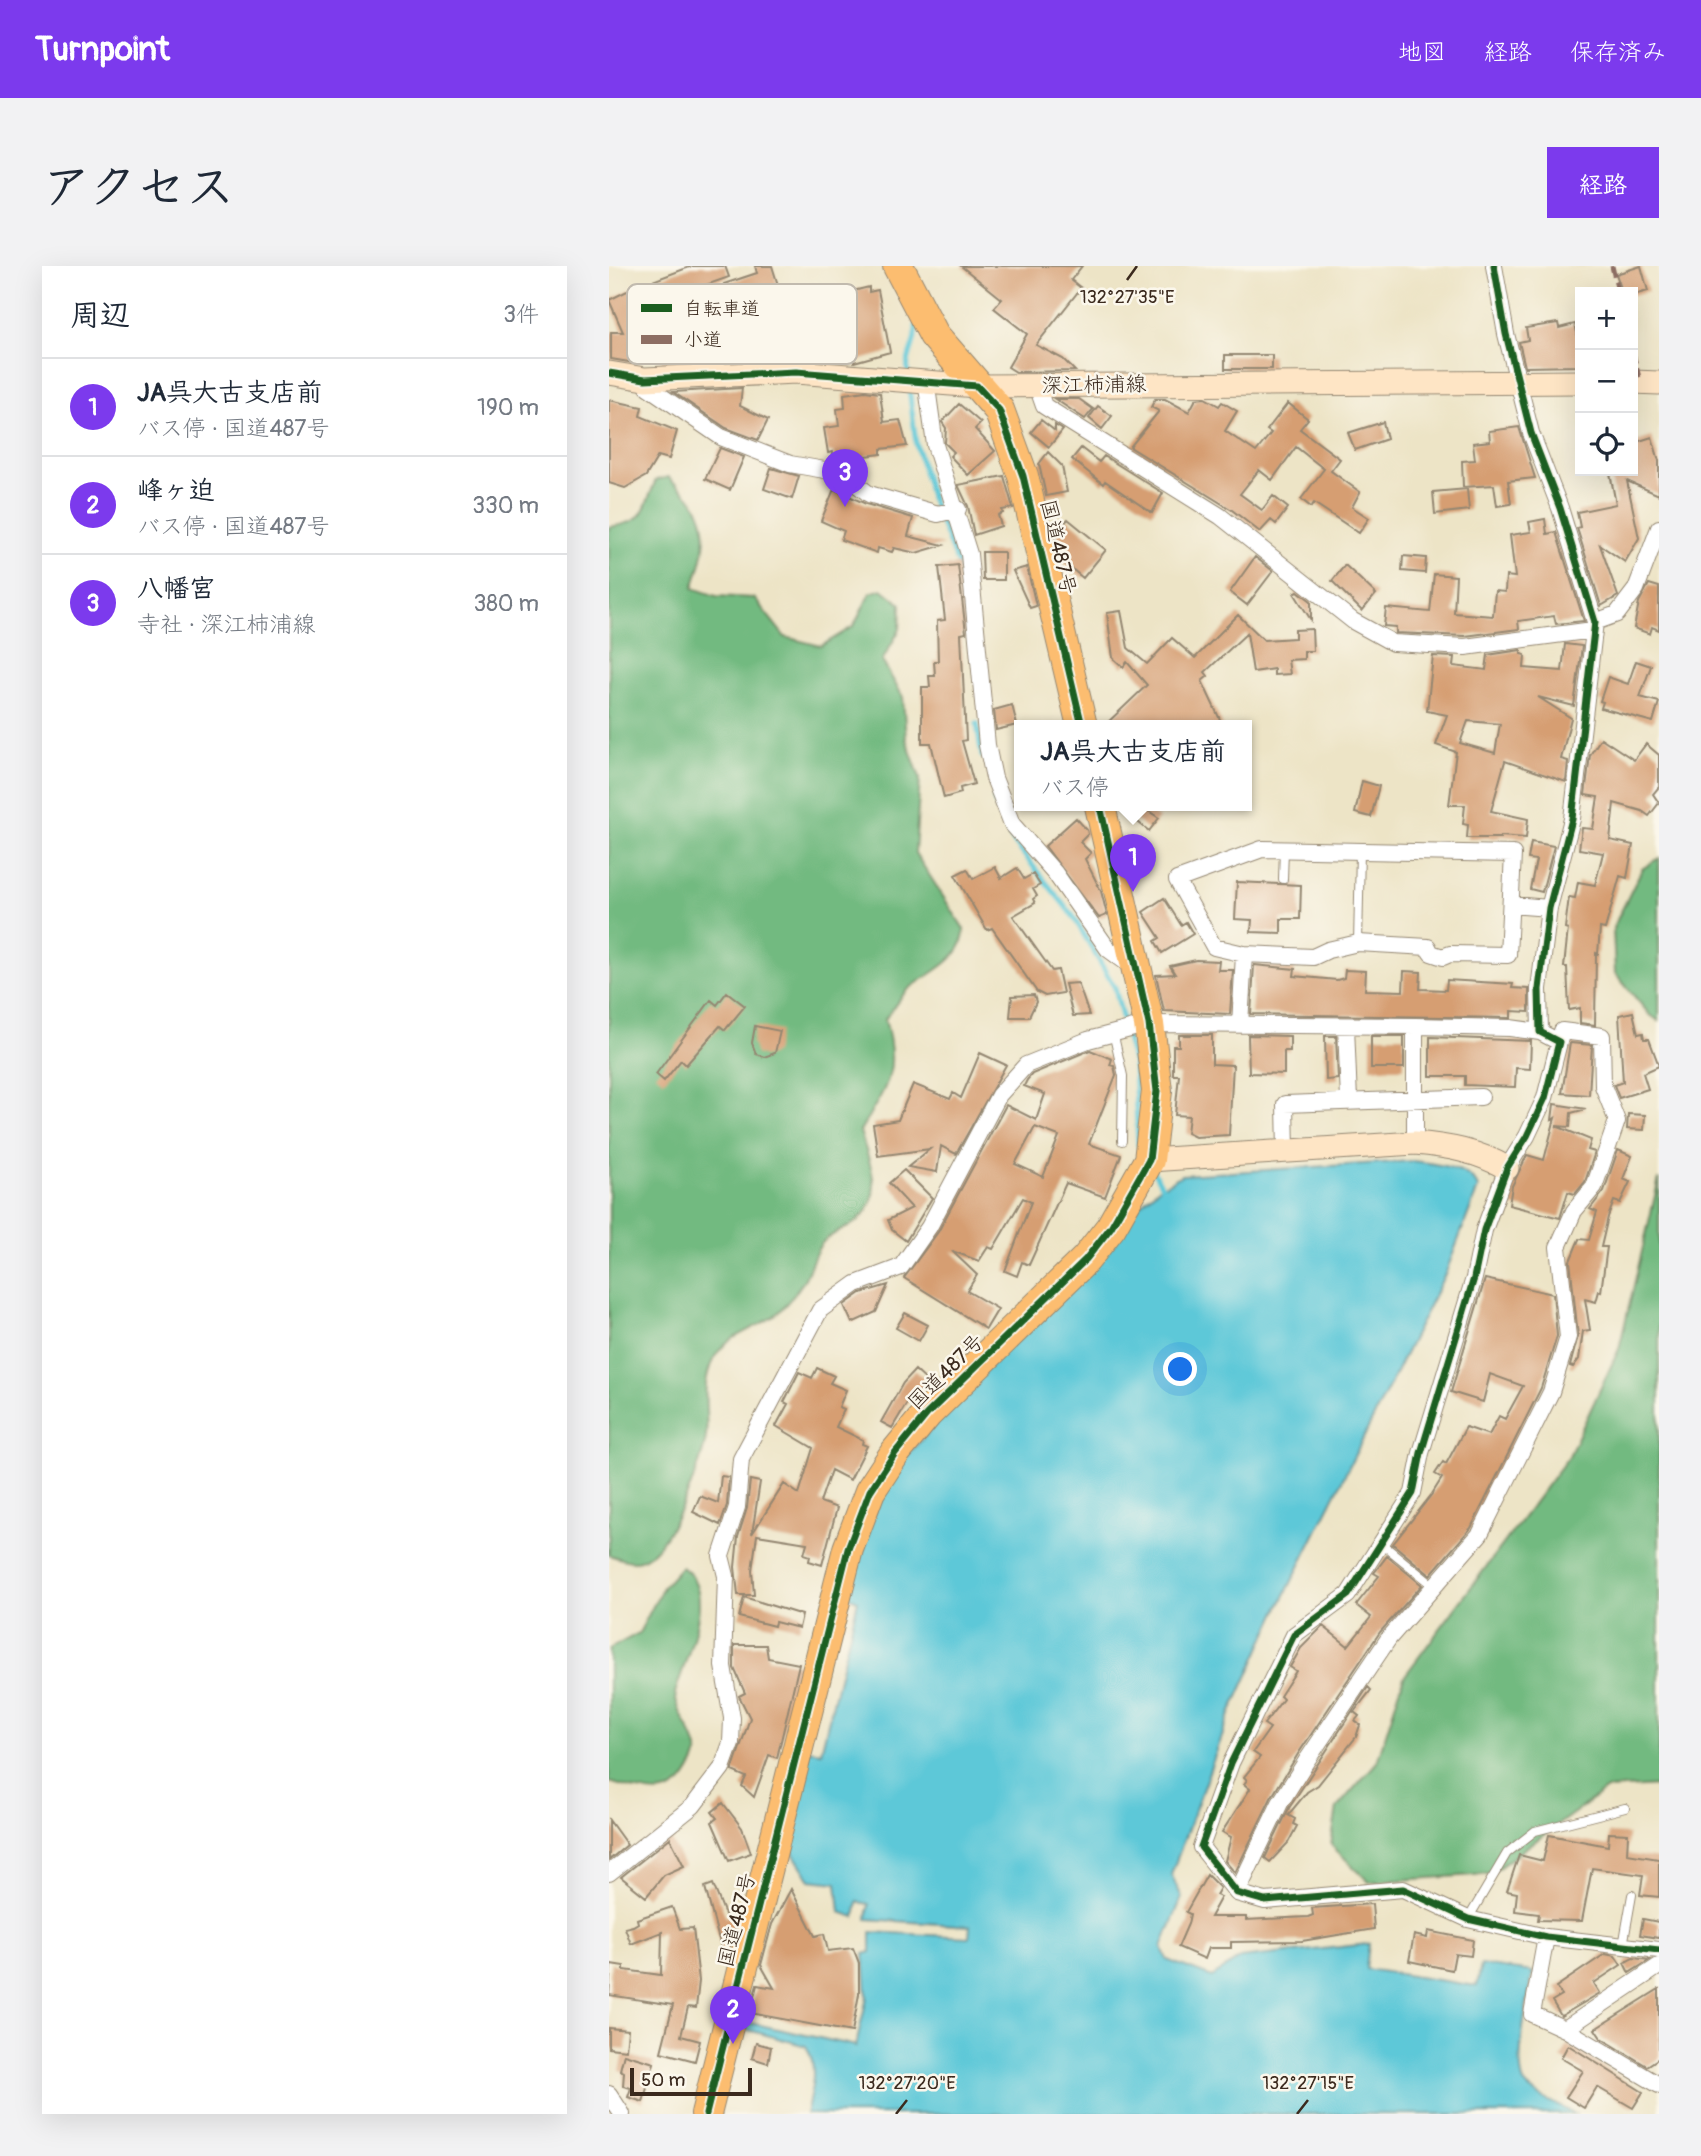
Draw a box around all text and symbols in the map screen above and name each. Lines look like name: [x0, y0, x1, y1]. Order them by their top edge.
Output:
text: Turnpoint: [35, 29, 170, 70]
text: 地図: [1398, 38, 1446, 67]
text: 経路: [1484, 38, 1532, 67]
text: 保存済み: [1570, 38, 1666, 67]
button: 経路: [1547, 147, 1659, 218]
text: アクセス: [42, 157, 235, 218]
legend: [627, 284, 857, 364]
text: 132°27'35"E: [1080, 286, 1174, 309]
map controls: [1575, 287, 1638, 476]
button: +: [1575, 287, 1638, 350]
text: 周辺: [70, 297, 130, 334]
text: 自転車道: [684, 297, 760, 321]
text: 3件: [503, 300, 539, 329]
text: 小道: [684, 328, 722, 352]
button: −: [1575, 350, 1638, 413]
street label: 深江柿浦線: [1041, 371, 1147, 399]
text: JA呉大古支店前: [137, 377, 322, 409]
text: 1: [89, 393, 98, 422]
text: 190 m: [477, 393, 539, 422]
button: locate: [1575, 413, 1638, 476]
text: バス停 · 国道487号: [137, 414, 330, 443]
pin: 3: [822, 449, 868, 507]
text: 峰ヶ迫: [137, 475, 215, 507]
text: 2: [87, 491, 99, 520]
text: 330 m: [472, 491, 539, 520]
street label: 国道487号: [1034, 497, 1082, 597]
text: バス停 · 国道487号: [137, 512, 330, 541]
text: 八幡宮: [137, 573, 215, 605]
text: 3: [87, 589, 99, 618]
text: 380 m: [473, 589, 539, 618]
text: 寺社 · 深江柿浦線: [137, 610, 315, 639]
popup: [1014, 720, 1252, 811]
text: JA呉大古支店前: [1040, 736, 1226, 768]
text: バス停: [1040, 773, 1109, 802]
pin: 1: [1110, 834, 1156, 892]
street label: 国道487号: [902, 1328, 990, 1416]
your location: [1163, 1352, 1197, 1386]
street label: 国道487号: [712, 1870, 762, 1970]
pin: 2: [710, 1986, 756, 2044]
scale bar: [630, 2065, 753, 2097]
text: 50 m: [641, 2068, 685, 2092]
text: 132°27'20"E: [858, 2072, 956, 2095]
text: 132°27'15"E: [1262, 2072, 1354, 2095]

